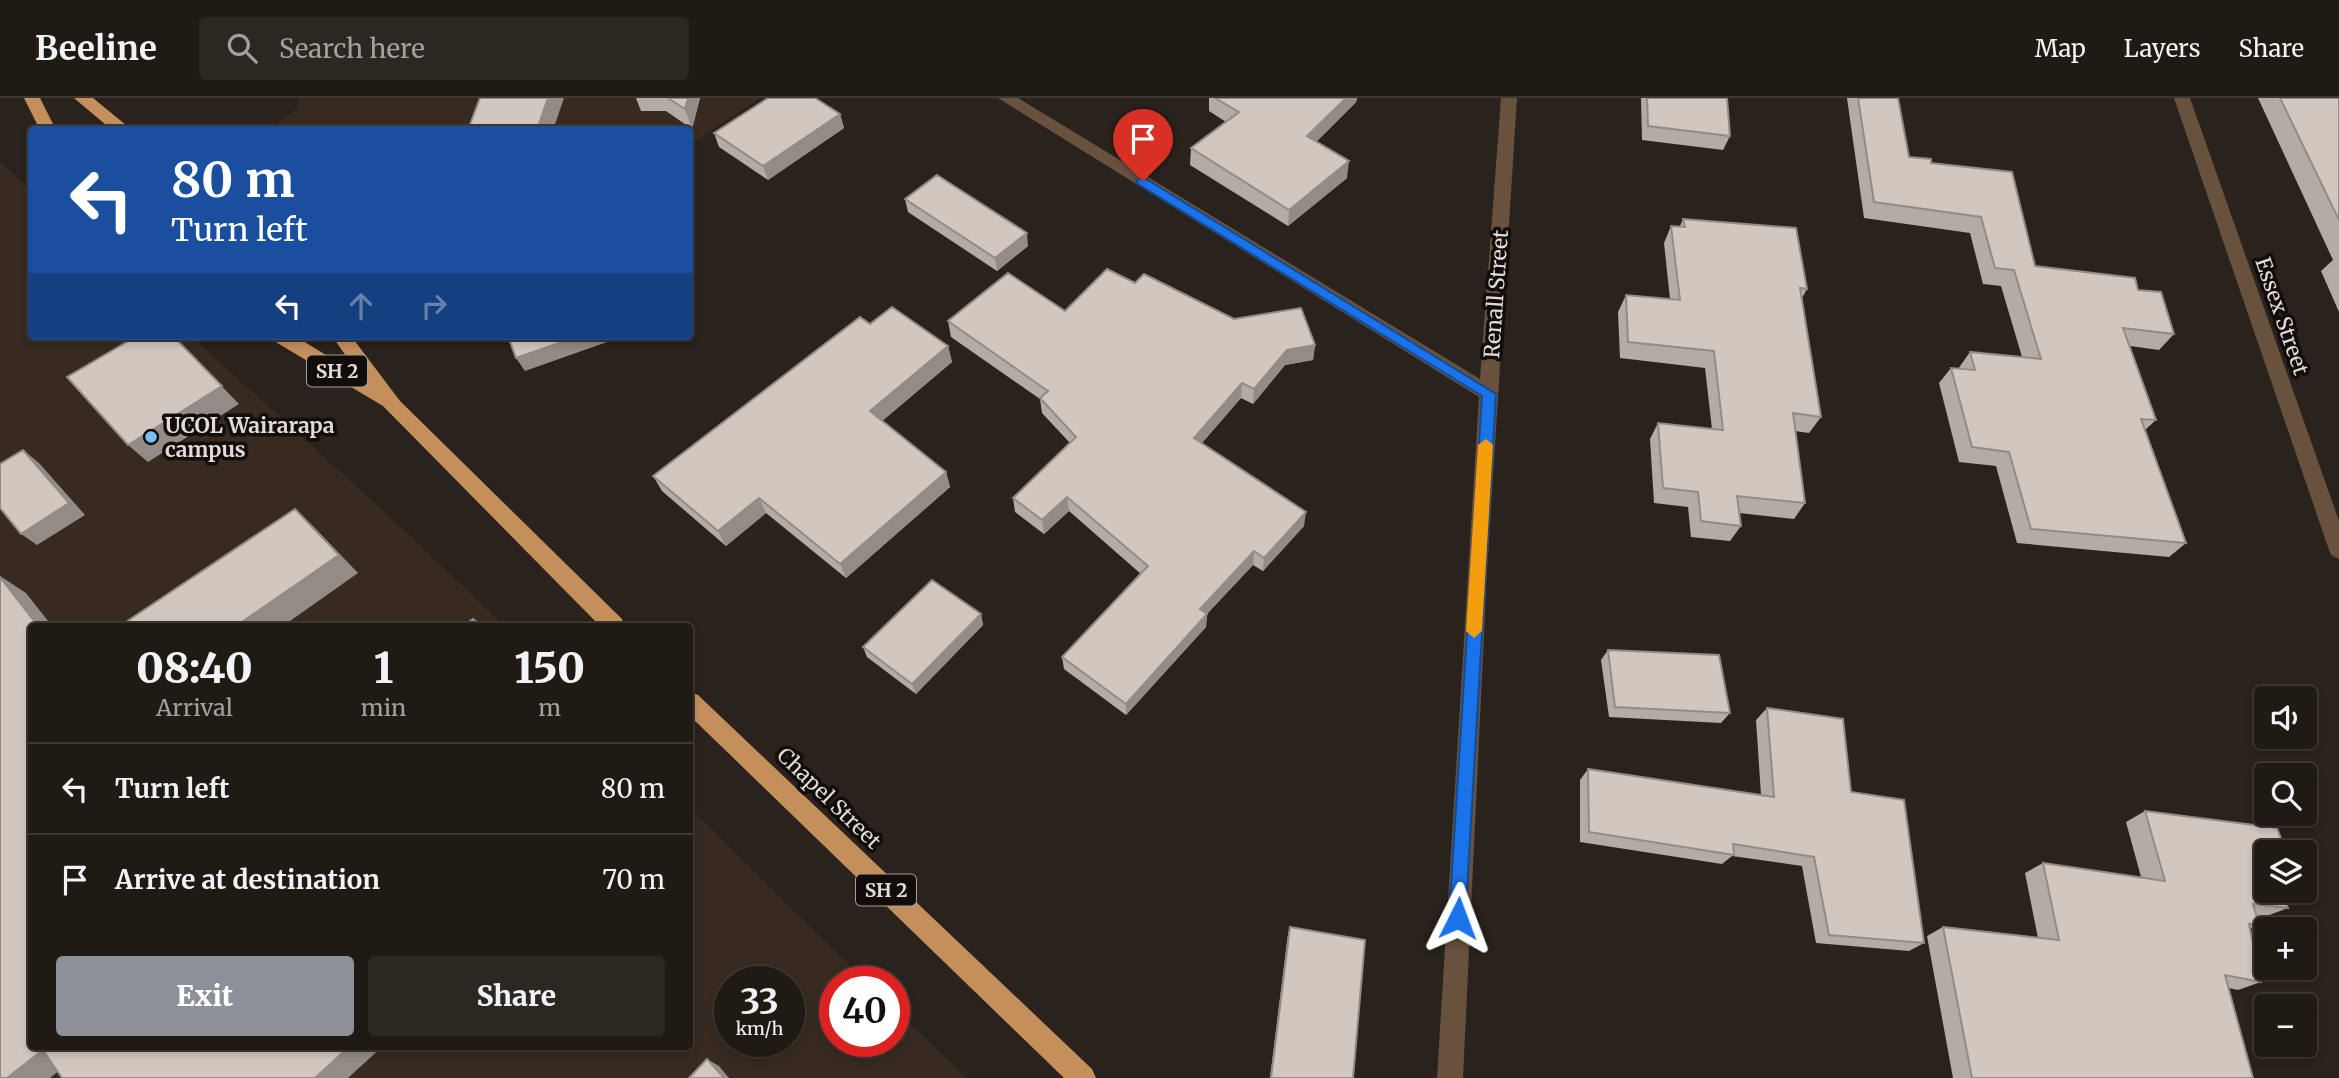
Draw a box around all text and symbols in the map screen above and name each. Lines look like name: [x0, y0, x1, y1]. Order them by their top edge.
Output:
search box: [199, 17, 689, 80]
text: Beeline: [35, 28, 157, 69]
icon: search: [223, 29, 261, 67]
text: Search here: [279, 32, 425, 65]
text: Map: [2035, 33, 2086, 64]
text: Layers: [2124, 33, 2200, 64]
text: Share: [2238, 33, 2304, 64]
pin: [1113, 109, 1173, 181]
icon: arrive: [1124, 120, 1162, 158]
text: 80 m: [171, 149, 294, 210]
icon: left: [56, 154, 147, 245]
text: Turn left: [171, 210, 308, 250]
street label: Renall Street: [1478, 229, 1514, 359]
street label: Essex Street: [2249, 254, 2315, 378]
icon: left: [269, 287, 307, 325]
icon: ahead: [342, 287, 380, 325]
icon: right: [415, 287, 453, 325]
road number: SH 2: [307, 356, 367, 386]
place label: UCOL Wairarapa campus: [165, 412, 335, 463]
marker: UCOL Wairarapa campus: [143, 429, 159, 445]
text: 08:40: [136, 642, 253, 694]
text: 1: [374, 642, 393, 694]
text: 150: [514, 642, 585, 694]
map controls: [2254, 686, 2317, 1057]
button: sound: [2254, 686, 2317, 749]
text: Arrival: [156, 693, 233, 722]
text: min: [361, 693, 406, 722]
text: m: [538, 693, 561, 722]
street label: Chapel Street: [771, 742, 887, 854]
button: search: [2254, 763, 2317, 826]
icon: left: [56, 770, 94, 808]
text: Turn left: [115, 772, 229, 805]
text: 80 m: [601, 772, 665, 805]
button: layers: [2254, 840, 2317, 903]
icon: arrive: [56, 861, 94, 899]
text: Arrive at destination: [115, 863, 380, 896]
text: 70 m: [602, 863, 665, 896]
road number: SH 2: [856, 874, 916, 905]
position arrow: [1421, 881, 1495, 955]
button: +: [2254, 917, 2317, 980]
button: Exit: [56, 956, 354, 1036]
button: Share: [368, 956, 665, 1036]
speed limit sign: 40: [819, 966, 910, 1057]
text: 33: [740, 980, 779, 1024]
button: −: [2254, 994, 2317, 1057]
text: km/h: [736, 1017, 783, 1040]

